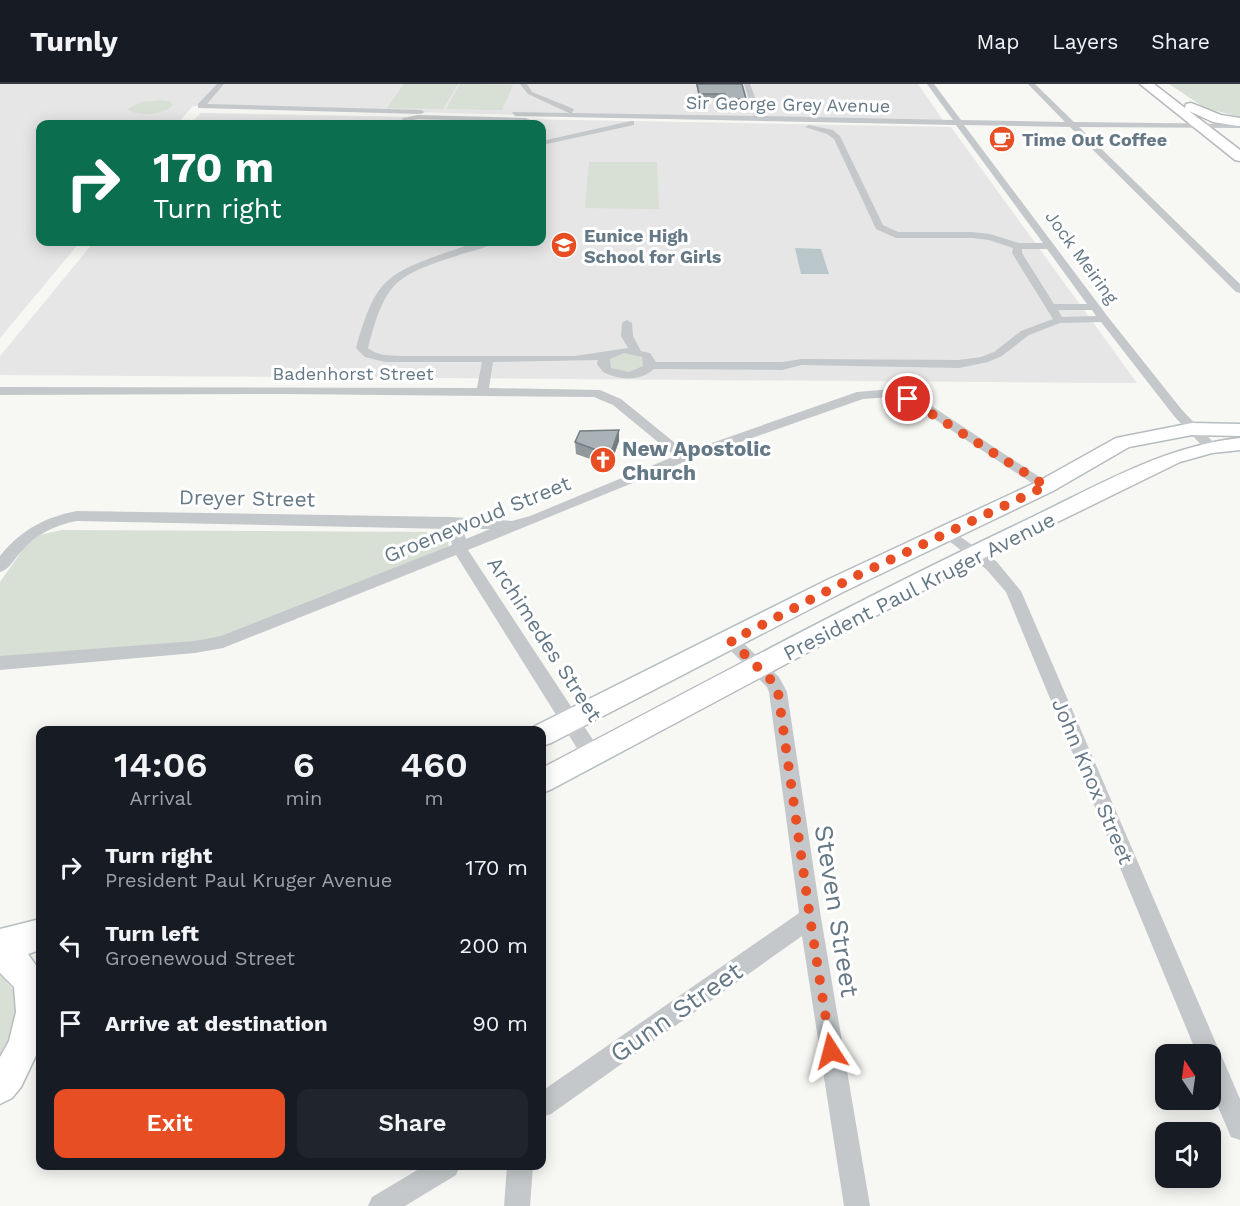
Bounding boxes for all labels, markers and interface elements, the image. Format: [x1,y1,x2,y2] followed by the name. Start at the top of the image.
[30,25,118,58] text: Turnly
[976,29,1019,54] text: Map
[1052,29,1118,54] text: Layers
[1151,29,1210,54] text: Share
[686,92,890,116] street label: Sir George Grey Avenue
[987,124,1017,154] cafe icon: Time Out Coffee
[1022,129,1167,150] place label: Time Out Coffee
[153,143,274,192] text: 170 m
[54,144,132,222] icon: right
[153,193,282,225] text: Turn right
[1041,206,1123,308] street label: Jock Meiring
[584,225,722,267] place label: Eunice High School for Girls
[549,230,579,260] school or university icon: Eunice High School for Girls
[272,363,434,384] street label: Badenhorst Street
[882,373,933,424] pin
[891,382,924,415] icon: arrive
[622,436,771,485] place label: New Apostolic Church
[588,445,618,475] church icon: New Apostolic Church
[380,470,574,568] street label: Groenewoud Street
[179,484,316,512] street label: Dreyer Street
[779,506,1059,666] street label: President Paul Kruger Avenue
[482,552,608,726] street label: Archimedes Street
[1047,694,1139,868] street label: John Knox Street
[114,744,208,786] text: 14:06
[293,744,315,786] text: 6
[400,744,468,786] text: 460
[130,786,192,810] text: Arrival
[286,786,322,810] text: min
[425,786,444,810] text: m
[809,823,865,999] street label: Steven Street
[105,843,212,868] text: Turn right
[54,851,87,884] icon: right
[465,855,528,880] text: 170 m
[105,868,392,892] text: President Paul Kruger Avenue
[105,921,199,946] text: Turn left
[54,929,87,962] icon: left
[459,933,528,958] text: 200 m
[105,946,295,970] text: Groenewoud Street
[604,955,748,1069] street label: Gunn Street
[54,1007,87,1040] icon: arrive
[105,1011,328,1036] text: Arrive at destination
[472,1011,528,1036] text: 90 m
[799,1019,863,1083] position arrow
[1155,1044,1221,1110] north arrow
[1155,1044,1221,1188] map controls
[54,1089,285,1158] button: Exit
[297,1089,528,1158] button: Share
[1155,1122,1221,1188] button: sound

